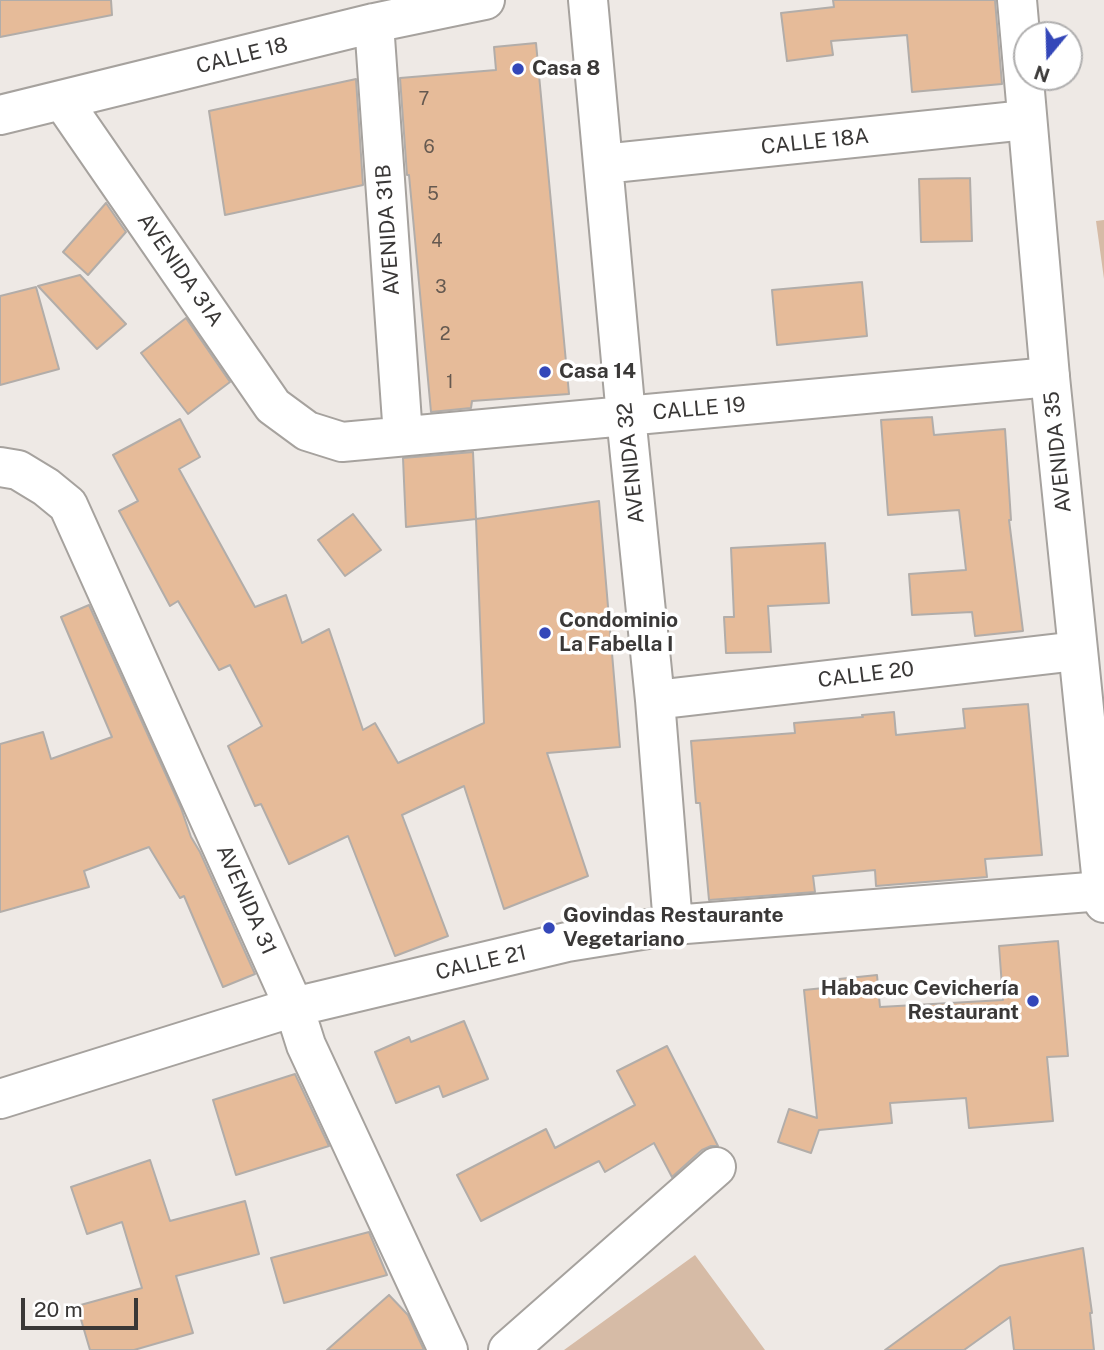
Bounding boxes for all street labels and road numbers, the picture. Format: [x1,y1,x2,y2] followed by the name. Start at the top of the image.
[194,32,290,80] street label: CALLE 18
[760,124,870,160] street label: CALLE 18A
[371,164,405,296] street label: AVENIDA 31B
[132,209,228,331] street label: AVENIDA 31A
[1039,390,1077,514] street label: AVENIDA 35
[652,392,746,426] street label: CALLE 19
[612,401,650,525] street label: AVENIDA 32
[816,657,916,693] street label: CALLE 20
[211,841,281,959] street label: AVENIDA 31
[433,940,529,986] street label: CALLE 21

